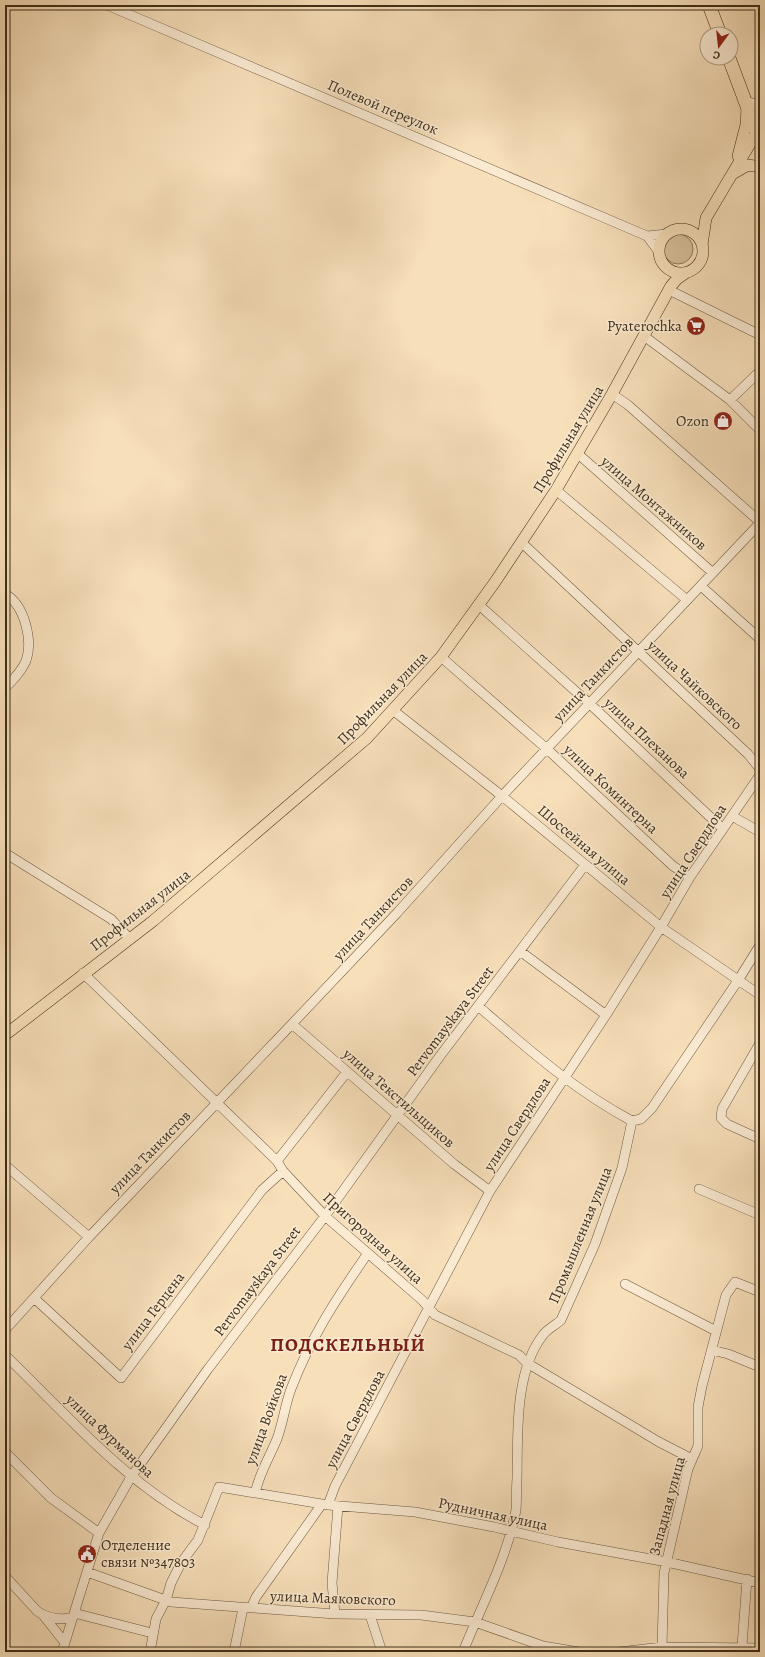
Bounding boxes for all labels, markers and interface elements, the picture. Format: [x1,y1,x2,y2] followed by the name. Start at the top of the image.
[699,26,739,66] north arrow
[711,47,722,63] text: С
[325,75,442,139] street label: Полевой переулок
[685,315,707,337] supermarket icon: Pyaterochka
[607,316,682,336] place label: Pyaterochka
[528,381,608,497] street label: Профильная улица
[712,410,734,432] shop icon: Ozon
[676,411,709,431] place label: Ozon
[596,451,711,555] street label: улица Монтажников
[548,632,637,726] street label: улица Танкистов
[642,635,747,734] street label: улица Чайковского
[332,647,432,749] street label: Профильная улица
[599,692,694,783] street label: улица Плеханова
[559,739,663,838] street label: улица Коминтерна
[533,800,635,890] street label: Шоссейная улица
[654,800,731,903] street label: улица Свердлова
[86,864,194,956] street label: Профильная улица
[328,871,417,965] street label: улица Танкистов
[402,962,498,1080] street label: Pervomayskaya Street
[338,1043,459,1152] street label: улица Текстильщиков
[478,1073,555,1176] street label: улица Свердлова
[104,1106,195,1199] street label: улица Танкистов
[543,1164,617,1306] street label: Промышленная улица
[319,1188,427,1288] street label: Пригородная улица
[209,1222,305,1340] street label: Pervomayskaya Street
[116,1268,189,1355] street label: улица Герцена
[270,1332,426,1358] district label: ПОДСКЕЛЬНЫЙ
[320,1366,389,1473] street label: улица Свердлова
[240,1371,292,1468] street label: улица Войкова
[61,1389,159,1482] street label: улица Фурманова
[644,1454,690,1558] street label: Западная улица
[436,1493,550,1535] street label: Рудничная улица
[101,1535,195,1572] place label: Отделение связи №347803
[76,1543,98,1565] public building icon: Отделение связи №347803
[269,1586,396,1610] street label: улица Маяковского

